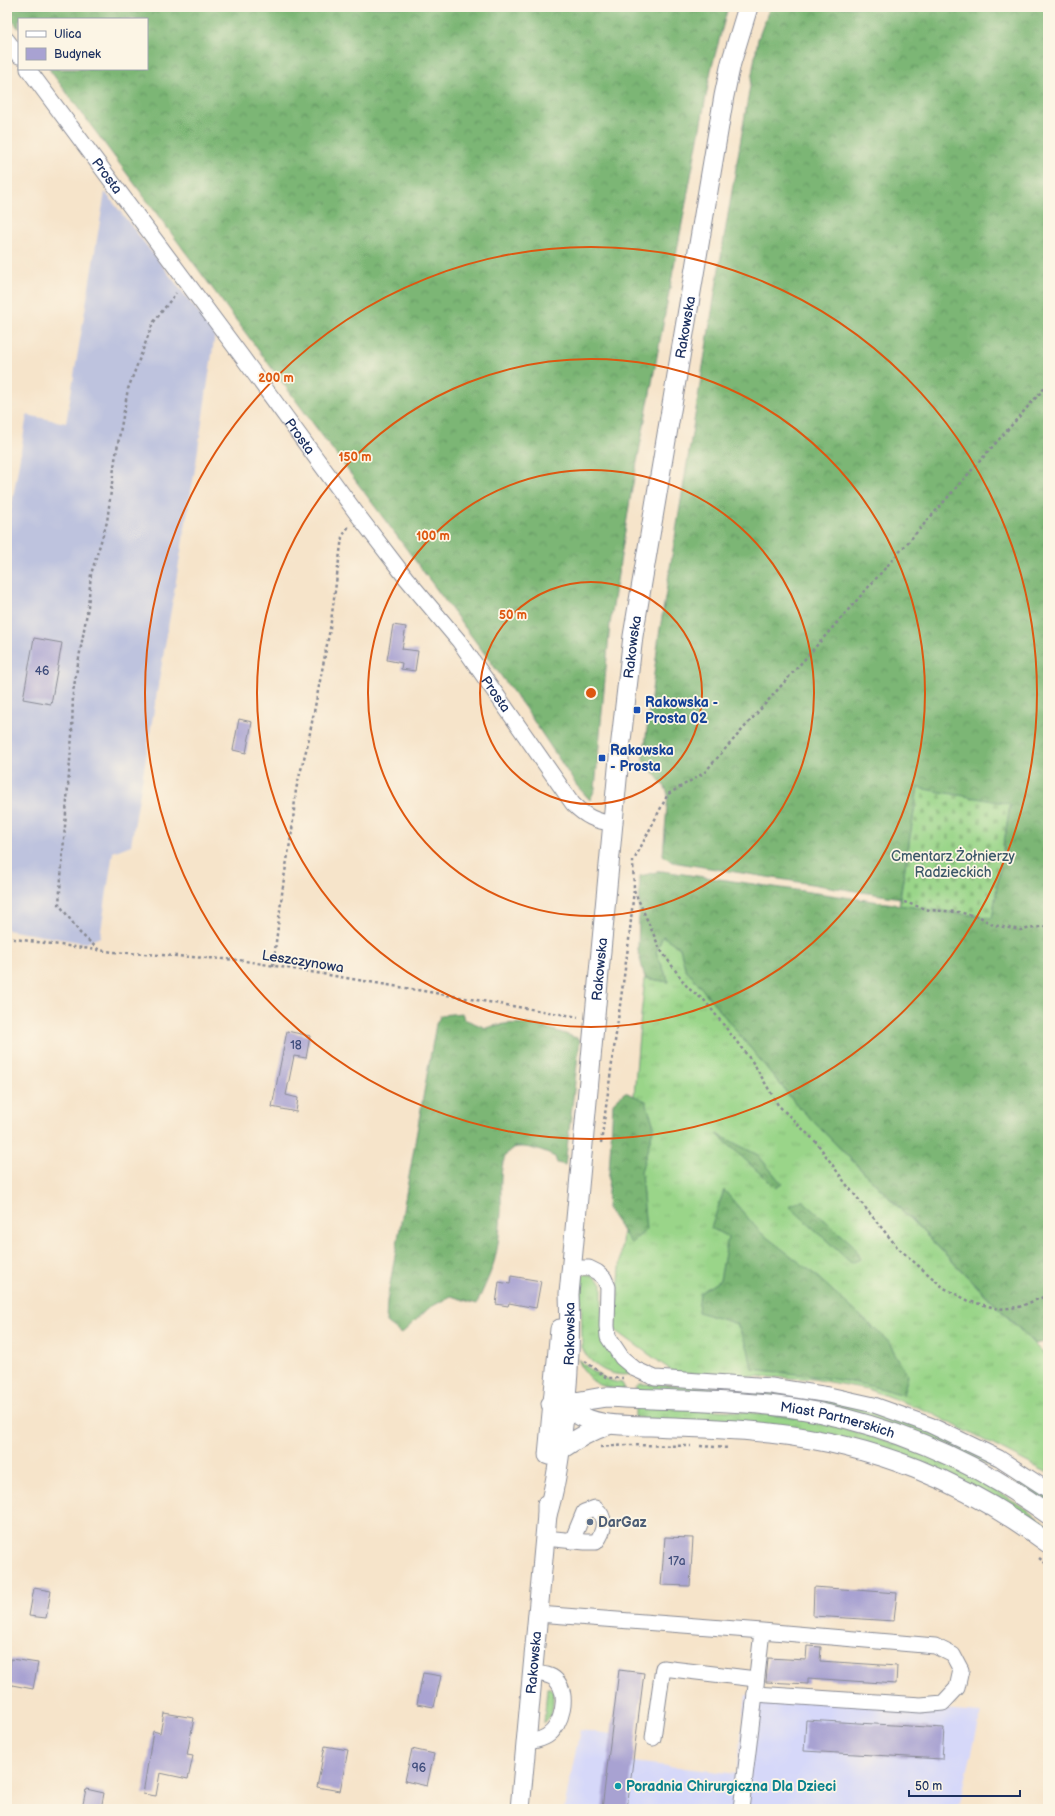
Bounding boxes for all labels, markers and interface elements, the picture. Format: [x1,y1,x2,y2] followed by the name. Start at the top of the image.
[18,18,148,70] legend
[54,27,82,42] text: Ulica
[54,47,101,62] text: Budynek
[88,155,126,197] street label: Prosta
[672,295,699,360] street label: Rakowska
[258,371,294,386] text: 200 m
[281,415,318,458] street label: Prosta
[339,450,371,465] text: 150 m
[416,529,450,544] text: 100 m
[499,608,527,623] text: 50 m
[620,614,645,679] street label: Rakowska
[35,664,49,679] house number: 46
[477,673,514,716] street label: Prosta
[584,686,598,700] centre of rings
[645,694,719,727] place label: Rakowska - Prosta 02
[632,705,642,715] marker: Rakowska - Prosta 02
[610,742,674,775] place label: Rakowska - Prosta
[597,753,607,763] marker: Rakowska - Prosta
[891,847,1016,881] park label: Cmentarz Żołnierzy Radzieckich
[588,937,611,1002] street label: Rakowska
[261,947,345,976] street label: Leszczynowa
[290,1038,302,1053] house number: 18
[560,1302,579,1366] street label: Rakowska
[779,1398,897,1442] street label: Miast Partnerskich
[598,1514,647,1531] place label: DarGaz
[585,1517,595,1527] marker: DarGaz
[668,1554,686,1569] house number: 17a
[523,1630,545,1695] street label: Rakowska
[412,1761,426,1776] house number: 96
[909,1772,1020,1798] scale bar
[626,1778,836,1795] place label: Poradnia Chirurgiczna Dla Dzieci
[915,1779,942,1794] text: 50 m
[613,1781,623,1791] marker: Poradnia Chirurgiczna Dla Dzieci

